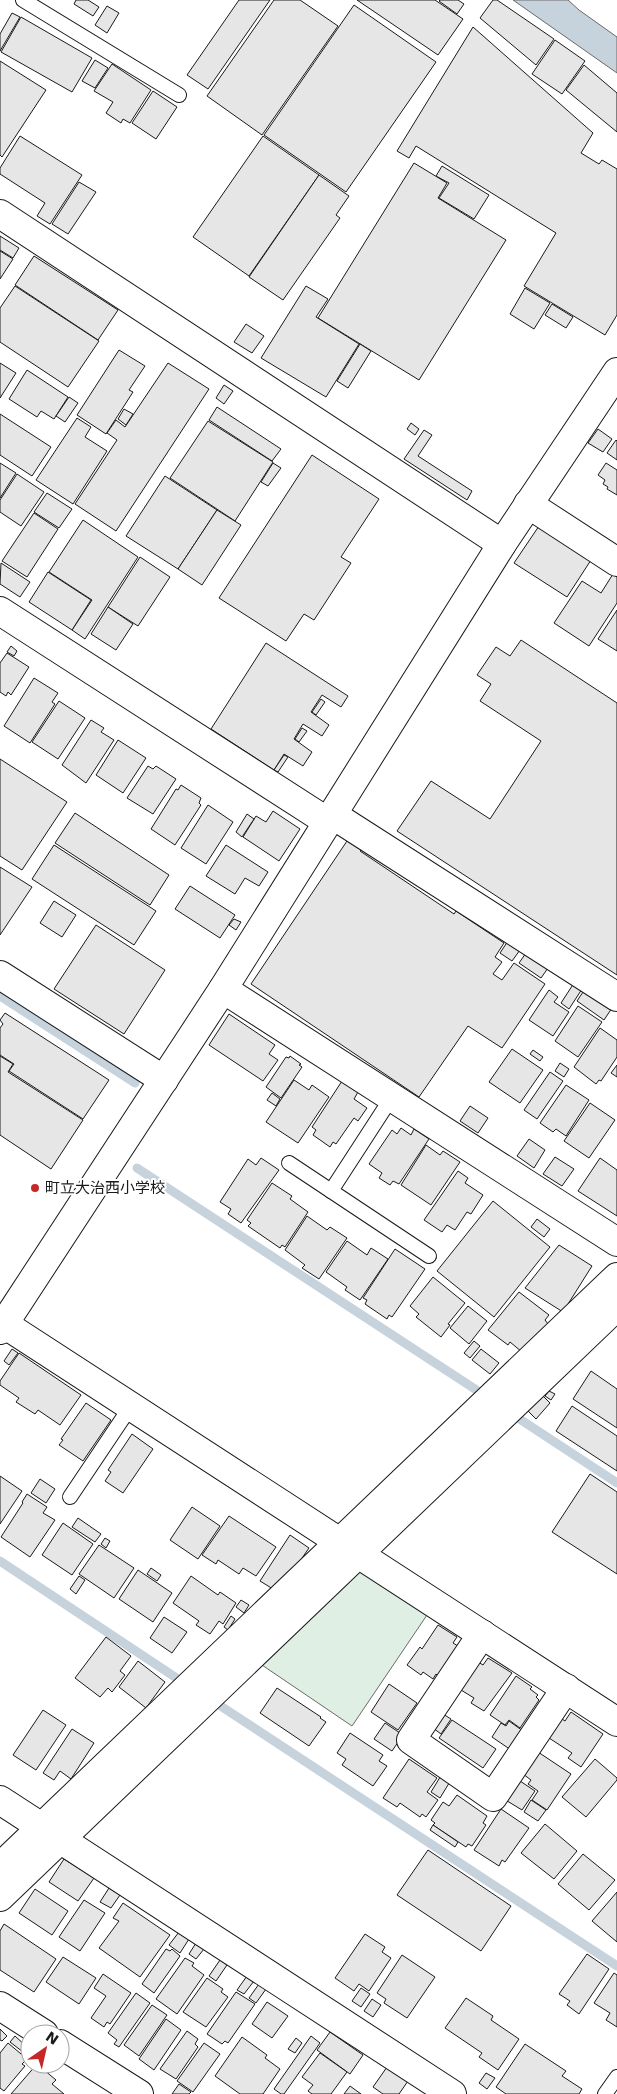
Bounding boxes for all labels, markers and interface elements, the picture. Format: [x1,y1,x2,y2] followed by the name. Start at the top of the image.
[45,1179,165,1197] place label: 町立大治西小学校
[29,1182,41,1194] marker: 町立大治西小学校
[20,2024,70,2074] north arrow
[43,2028,62,2048] text: N

